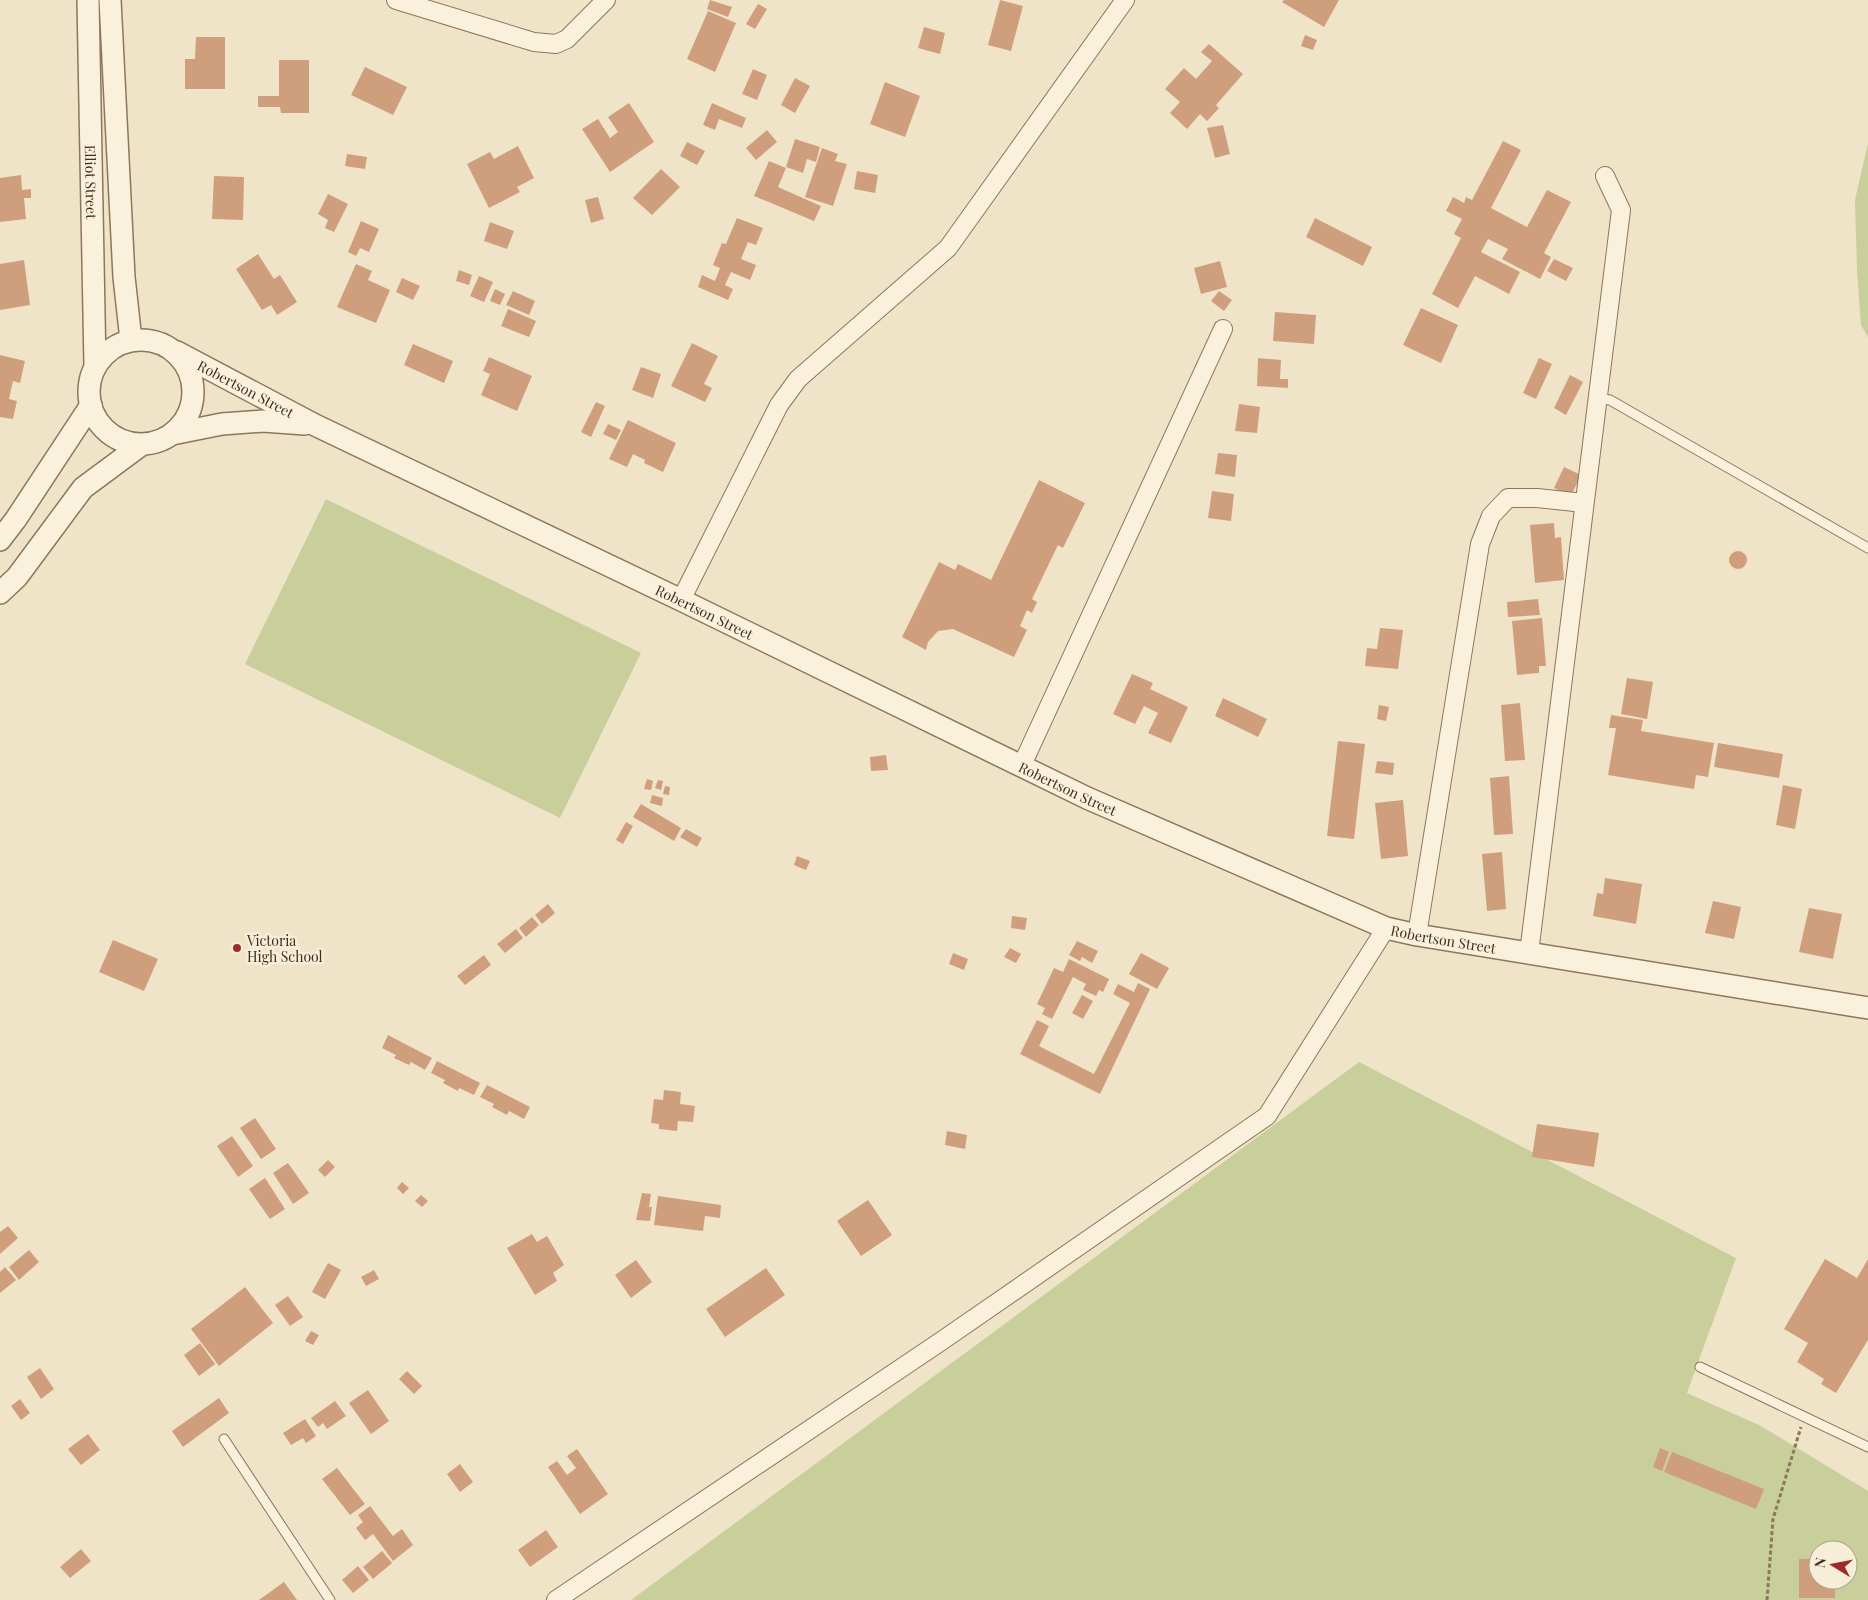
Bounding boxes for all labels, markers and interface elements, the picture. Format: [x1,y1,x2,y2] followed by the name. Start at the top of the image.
[81,145,102,220] street label: Elliot Street
[194,355,298,422] street label: Robertson Street
[653,580,757,644] street label: Robertson Street
[1016,757,1121,820] street label: Robertson Street
[1389,920,1498,957] street label: Robertson Street
[246,931,323,966] place label: Victoria High School
[231,942,243,954] marker: Victoria High School
[1808,1540,1858,1590] north arrow
[1809,1556,1830,1569] text: N

